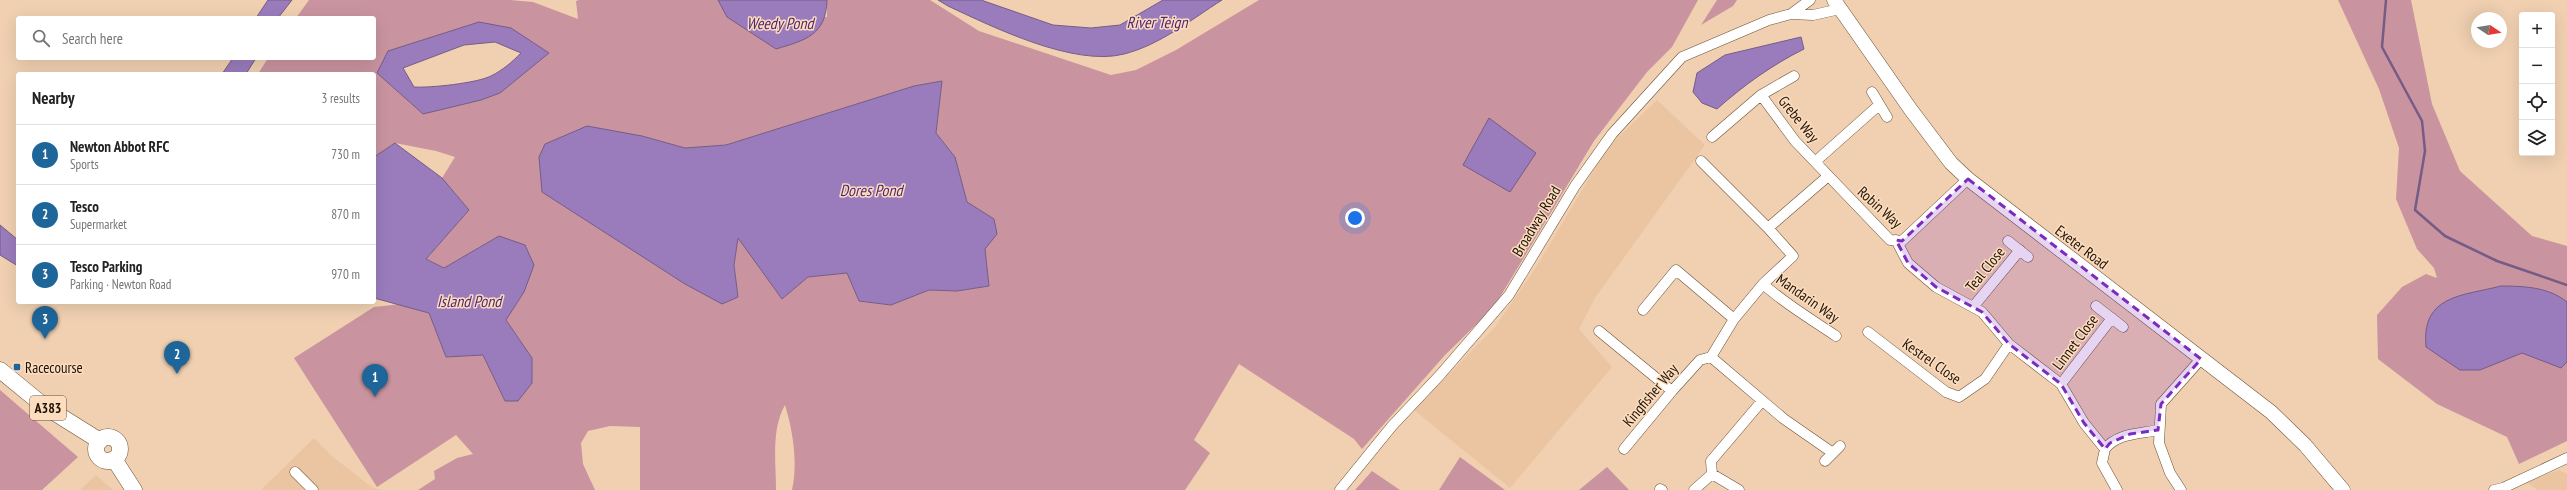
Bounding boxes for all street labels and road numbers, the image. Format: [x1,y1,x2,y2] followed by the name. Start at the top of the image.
[1774,92,1824,146] street label: Grebe Way
[1508,182,1564,260] street label: Broadway Road
[1854,182,1907,232] street label: Robin Way
[2052,221,2112,273] street label: Exeter Road
[1961,243,2009,295] street label: Teal Close
[1773,269,1844,327] street label: Mandarin Way
[2048,311,2102,373] street label: Linnet Close
[1899,334,1965,388] street label: Kestrel Close
[1618,359,1682,430] street label: Kingfisher Way
[30,396,66,420] road number: A383

